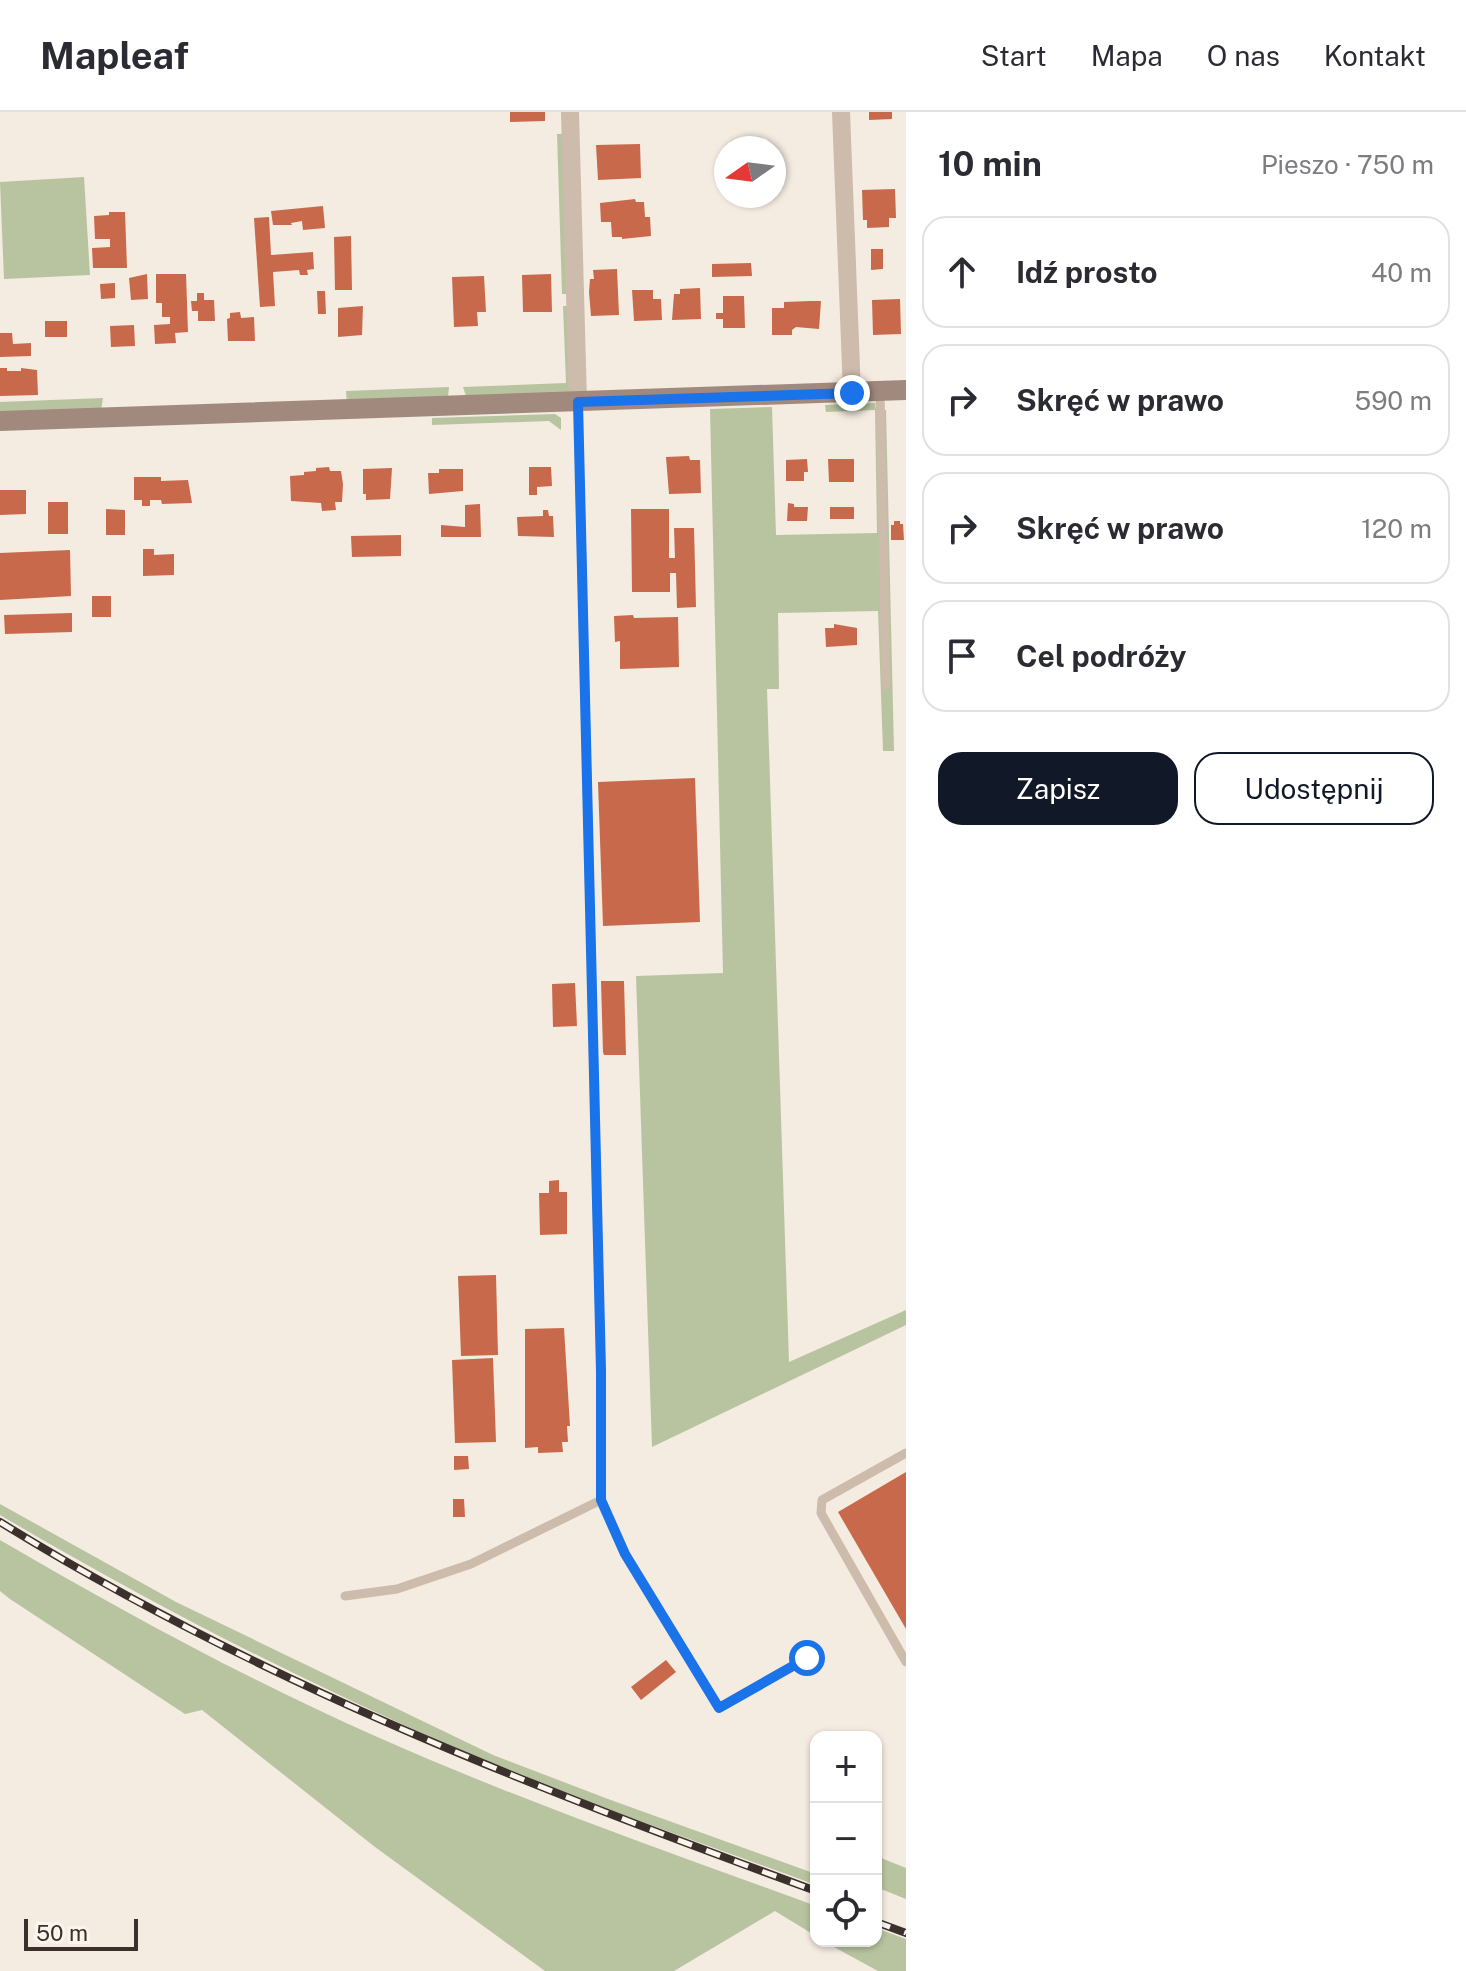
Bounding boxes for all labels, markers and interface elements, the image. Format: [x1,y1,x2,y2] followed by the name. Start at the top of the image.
[40,33,189,78] text: Mapleaf
[981,39,1047,72] text: Start
[1091,39,1163,72] text: Mapa
[1207,39,1280,72] text: O nas
[1324,39,1426,72] text: Kontakt
[714,136,786,208] north arrow
[938,144,1042,184] text: 10 min
[1261,149,1434,180] text: Pieszo · 750 m
[940,250,984,294] icon: ahead
[1016,254,1157,290] text: Idź prosto
[1371,257,1432,288] text: 40 m
[834,375,870,411] route end
[940,378,984,422] icon: right
[1016,382,1224,418] text: Skręć w prawo
[1355,385,1432,416] text: 590 m
[940,506,984,550] icon: right
[1016,510,1224,546] text: Skręć w prawo
[1361,513,1432,544] text: 120 m
[940,634,984,678] icon: arrive
[1016,638,1186,674] text: Cel podróży
[938,752,1178,825] button: Zapisz
[1194,752,1434,825] button: Udostępnij
[789,1640,825,1676] route start
[810,1731,882,1947] map controls
[810,1731,882,1803] button: +
[810,1803,882,1875] button: −
[810,1875,882,1947] button: locate
[24,1915,138,1951] scale bar
[36,1920,88,1946] text: 50 m

